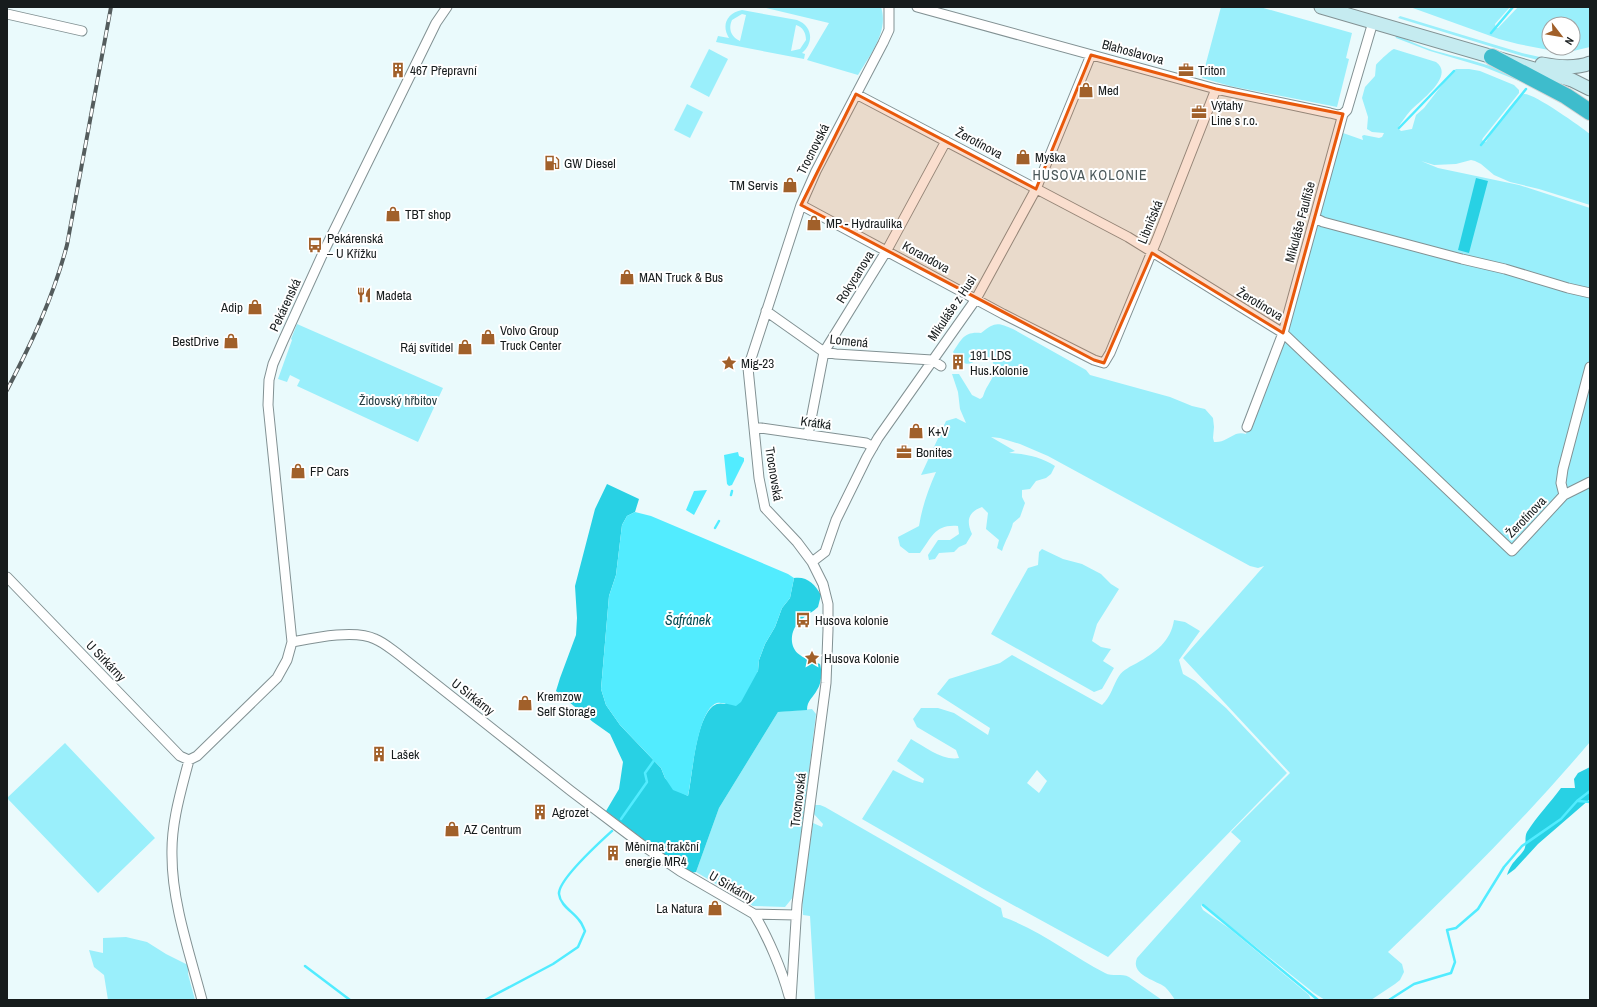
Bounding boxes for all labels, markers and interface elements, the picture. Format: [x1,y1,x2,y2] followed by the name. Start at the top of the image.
[1541,16,1581,56] north arrow
[1562,35,1577,48] text: N
[1100,36,1166,68] street label: Blahoslavova
[389,61,407,79] building icon: 467 Přepravní
[1177,61,1195,79] office icon: Triton
[410,62,478,79] place label: 467 Přepravní
[1198,62,1226,79] place label: Triton
[1077,81,1095,99] shop icon: Med
[1098,82,1119,99] place label: Med
[1211,97,1258,129] place label: Výtahy Line s r.o.
[1190,103,1208,121] office icon: Výtahy Line s r.o.
[793,121,833,177] street label: Trocnovská
[953,124,1006,162] street label: Žerotínova
[1014,148,1032,166] shop icon: Myška
[1035,149,1066,166] place label: Myška
[543,154,561,172] fuel station icon: GW Diesel
[564,155,616,172] place label: GW Diesel
[1032,166,1148,184] district label: HUSOVA KOLONIE
[781,176,799,194] shop icon: TM Servis
[729,177,778,194] place label: TM Servis
[1281,180,1319,264] street label: Mikuláše Faulfiše
[1134,198,1166,246] street label: Libničská
[384,205,402,223] shop icon: TBT shop
[405,206,451,223] place label: TBT shop
[805,214,823,232] shop icon: MP - Hydraulika
[826,215,902,232] place label: MP - Hydraulika
[327,230,383,262] place label: Pekárenská – U Křížku
[306,236,324,254] bus stop icon: Pekárenská – U Křížku
[899,237,953,277] street label: Korandova
[832,248,878,306] street label: Rokycanova
[618,268,636,286] shop icon: MAN Truck & Bus
[639,269,723,286] place label: MAN Truck & Bus
[924,272,980,344] street label: Mikuláše z Husi
[265,276,305,334] street label: Pekárenská
[1234,284,1286,324] street label: Žerotínova
[355,286,373,304] restaurant icon: Madeta
[376,287,412,304] place label: Madeta
[246,298,264,316] shop icon: Adip
[220,299,243,316] place label: Adip
[500,322,562,354] place label: Volvo Group Truck Center
[479,328,497,346] shop icon: Volvo Group Truck Center
[829,331,869,351] street label: Lomená
[222,332,240,350] shop icon: BestDrive
[172,333,219,350] place label: BestDrive
[456,338,474,356] shop icon: Ráj svítidel
[400,339,453,356] place label: Ráj svítidel
[970,347,1028,379] place label: 191 LDS Hus.Kolonie
[949,353,967,371] building icon: 191 LDS Hus.Kolonie
[720,354,738,372] place icon: Mig-23
[741,355,774,372] place label: Mig-23
[359,392,438,409] park label: Židovský hřbitov
[800,412,833,434] street label: Krátká
[907,422,925,440] shop icon: K+V
[928,423,948,440] place label: K+V
[895,443,913,461] office icon: Bonites
[916,444,952,461] place label: Bonites
[761,446,787,502] street label: Trocnovská
[289,462,307,480] shop icon: FP Cars
[310,463,349,480] place label: FP Cars
[1502,493,1550,541] street label: Žerotínova
[665,611,712,629] water label: Šafránek
[794,611,812,629] bus stop icon: Husova kolonie
[815,612,889,629] place label: Husova kolonie
[82,637,130,685] street label: U Sirkárny
[803,649,821,667] place icon: Husova Kolonie
[824,650,899,667] place label: Husova Kolonie
[448,675,499,720] street label: U Sirkárny
[537,688,596,720] place label: Kremzow Self Storage
[516,694,534,712] shop icon: Kremzow Self Storage
[370,745,388,763] building icon: Lašek
[391,746,420,763] place label: Lašek
[786,772,810,828] street label: Trocnovská
[531,803,549,821] building icon: Agrozet
[551,804,589,821] place label: Agrozet
[443,820,461,838] shop icon: AZ Centrum
[463,821,522,838] place label: AZ Centrum
[625,838,700,870] place label: Měnírna trakční energie MR4
[604,844,622,862] building icon: Měnírna trakční energie MR4
[706,867,759,907] street label: U Sirkárny
[706,899,724,917] shop icon: La Natura
[656,900,703,917] place label: La Natura

